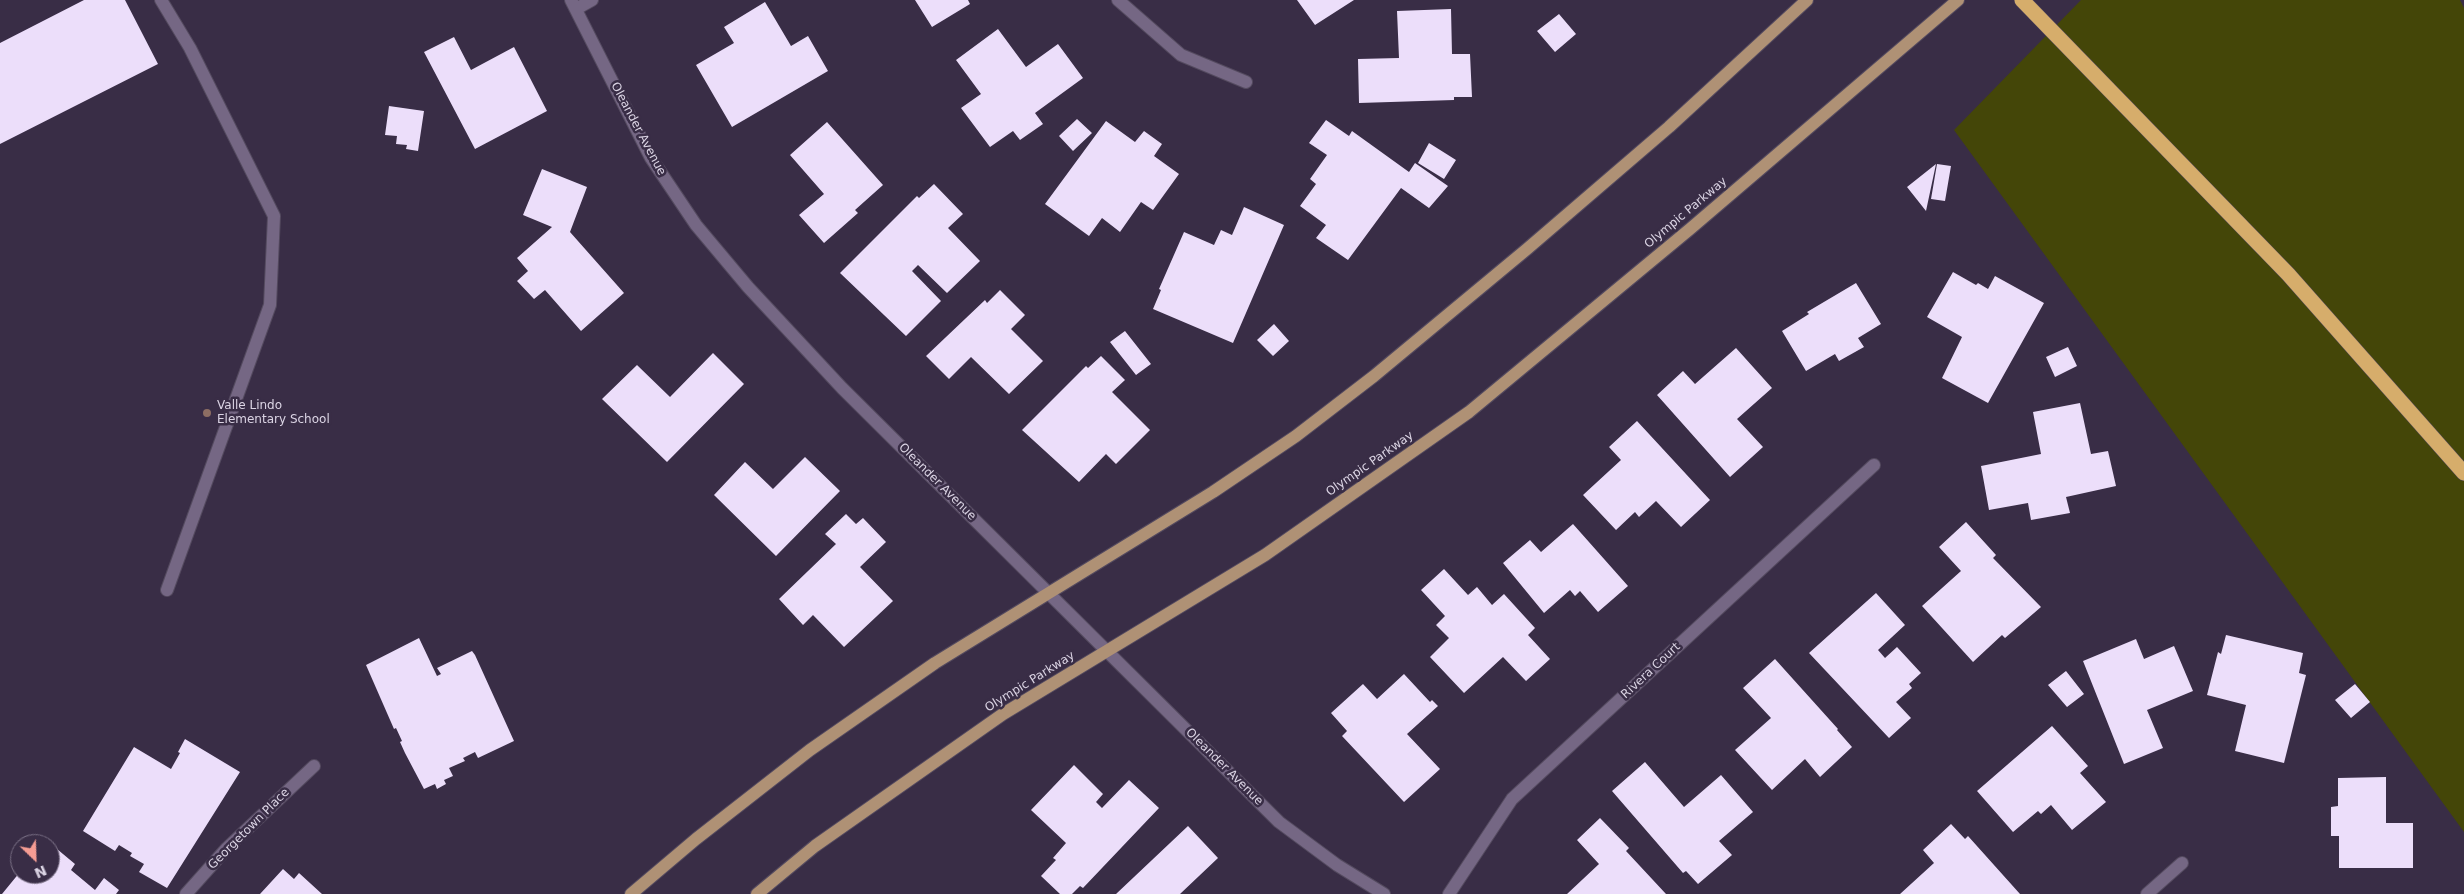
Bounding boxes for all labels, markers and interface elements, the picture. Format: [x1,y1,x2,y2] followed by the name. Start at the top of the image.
[607,80,669,178] street label: Oleander Avenue
[1642,174,1730,252] street label: Olympic Parkway
[217,399,330,427] place label: Valle Lindo Elementary School
[201,407,213,419] marker: Valle Lindo Elementary School
[1324,429,1416,499] street label: Olympic Parkway
[895,440,979,524] street label: Oleander Avenue
[1619,640,1683,702] street label: Rivera Court
[982,649,1078,715] street label: Olympic Parkway
[1182,725,1266,809] street label: Oleander Avenue
[205,785,293,873] street label: Georgetown Place
[10,834,60,884] north arrow
[32,862,49,881] text: N

